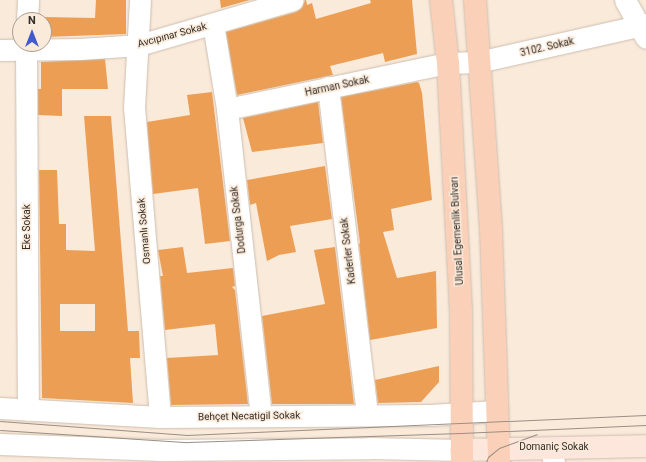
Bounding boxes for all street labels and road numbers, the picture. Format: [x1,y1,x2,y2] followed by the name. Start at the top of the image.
[136,20,208,50] street label: Avcıpınar Sokak
[519,35,575,59] street label: 3102. Sokak
[304,73,370,99] street label: Harman Sokak
[448,176,466,286] street label: Ulusal Egemenlik Bulvarı
[228,186,248,254] street label: Dodurga Sokak
[135,197,153,265] street label: Osmanlı Sokak
[21,204,33,250] street label: Eke Sokak
[338,217,358,285] street label: Kaderler Sokak
[198,409,300,423] street label: Behçet Necatigil Sokak
[519,441,589,453] street label: Domaniç Sokak

